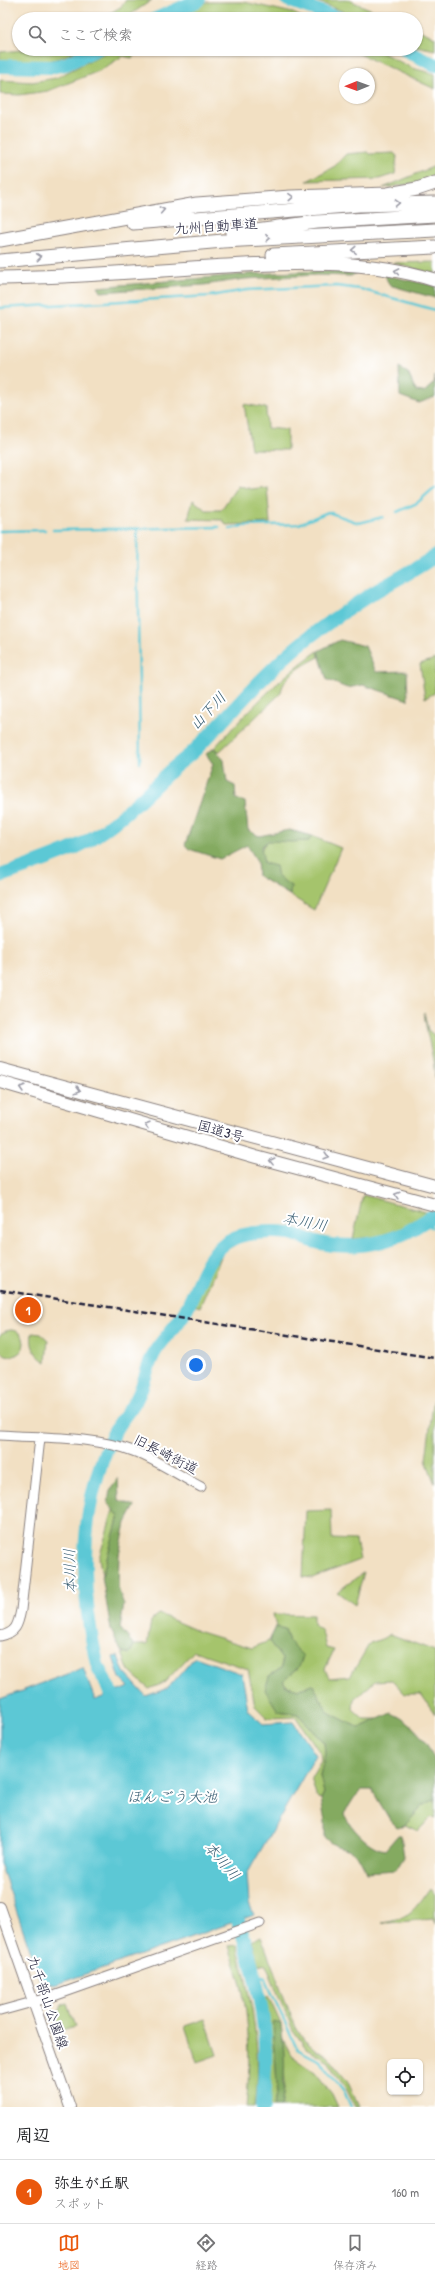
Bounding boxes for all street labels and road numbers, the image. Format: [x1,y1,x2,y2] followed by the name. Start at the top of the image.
[173,213,259,238] street label: 九州自動車道
[195,1115,247,1146] street label: 国道3号
[131,1429,202,1478] street label: 旧長崎街道
[24,1952,73,2051] street label: 九千部山公園線

